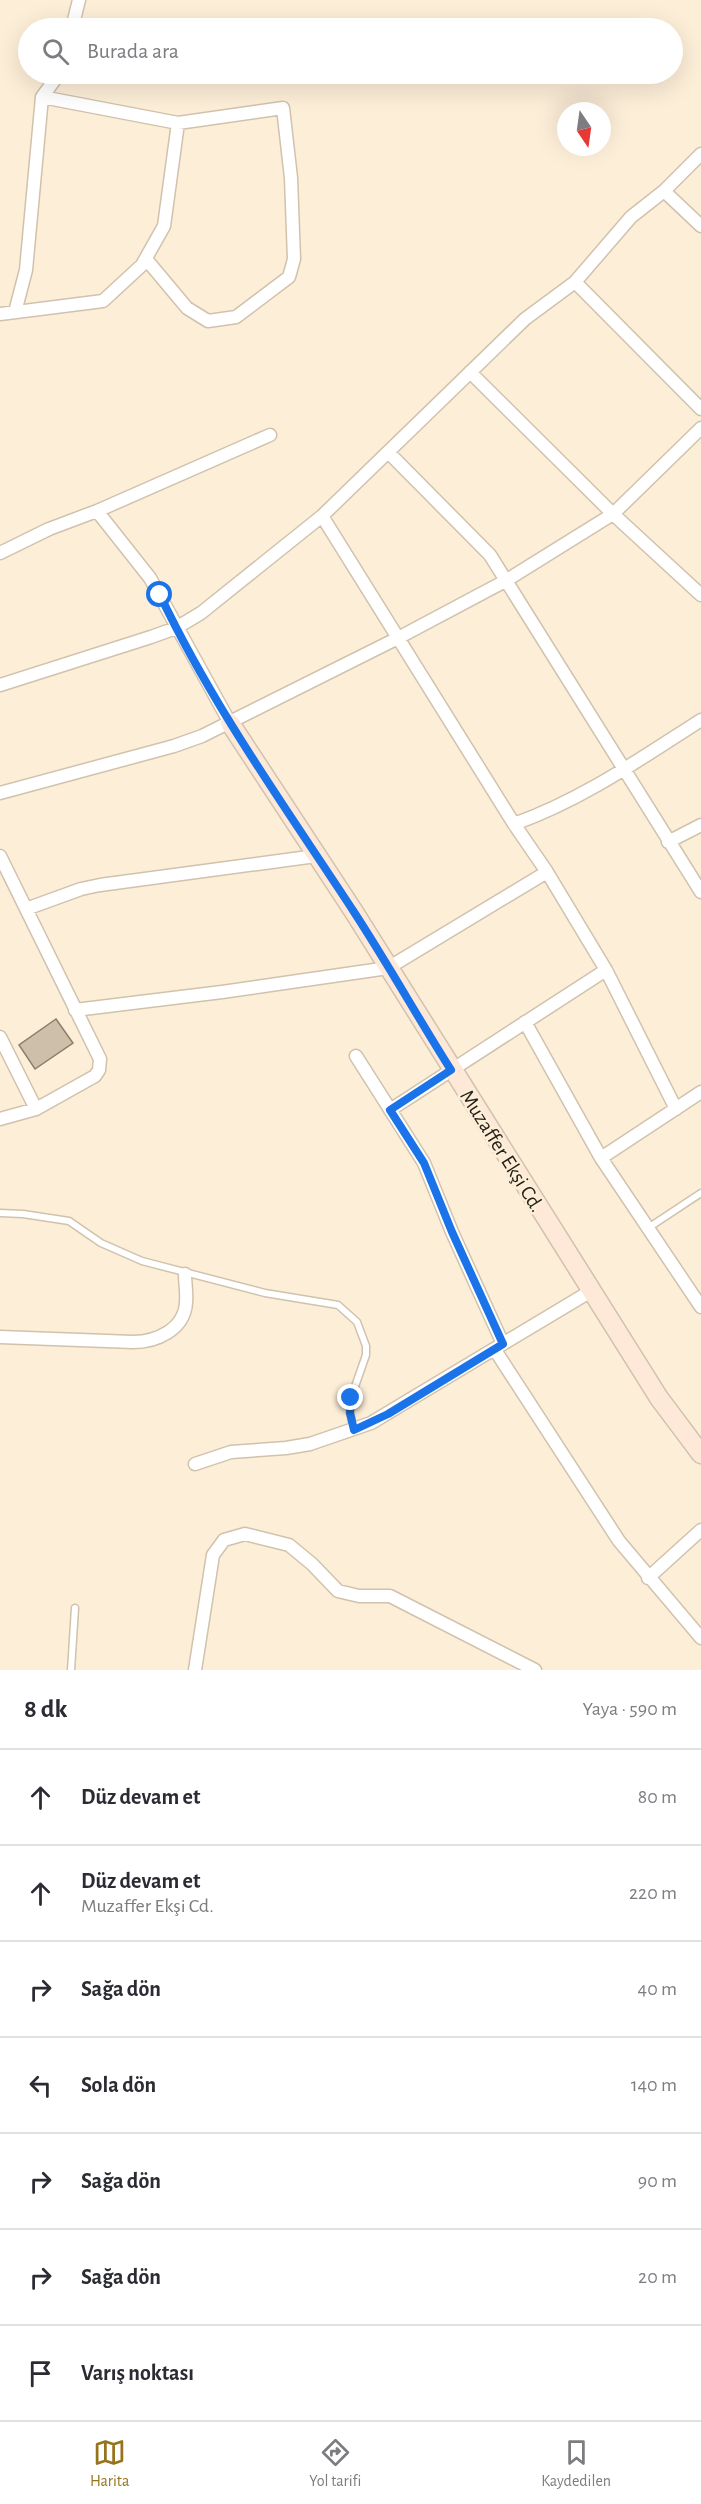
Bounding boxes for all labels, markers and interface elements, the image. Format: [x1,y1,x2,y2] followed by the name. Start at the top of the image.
[18,18,683,84] search box
[39,35,72,68] icon: search
[87,40,179,62] text: Burada ara
[557,102,611,156] north arrow
[146,581,172,607] route start
[456,1086,548,1216] street label: Muzaffer Ekşi Cd.
[337,1384,363,1410] route end
[24,1696,67,1722] text: 8 dk
[582,1699,677,1719] text: Yaya · 590 m
[24,1781,57,1814] icon: ahead
[81,1786,200,1808] text: Düz devam et
[638,1787,677,1807] text: 80 m
[81,1870,200,1892] text: Düz devam et
[24,1877,57,1910] icon: ahead
[629,1883,677,1903] text: 220 m
[81,1896,214,1916] text: Muzaffer Ekşi Cd.
[24,1973,57,2006] icon: right
[81,1978,161,2000] text: Sağa dön
[638,1979,677,1999] text: 40 m
[24,2069,57,2102] icon: left
[81,2074,156,2096] text: Sola dön
[631,2075,677,2095] text: 140 m
[24,2165,57,2198] icon: right
[81,2170,161,2192] text: Sağa dön
[638,2171,677,2191] text: 90 m
[24,2261,57,2294] icon: right
[81,2266,161,2288] text: Sağa dön
[638,2267,677,2287] text: 20 m
[24,2357,57,2390] icon: arrive
[81,2362,194,2384] text: Varış noktası
[90,2436,129,2491] tab: Harita
[309,2436,361,2491] tab: Yol tarifi
[541,2436,611,2491] tab: Kaydedilen

